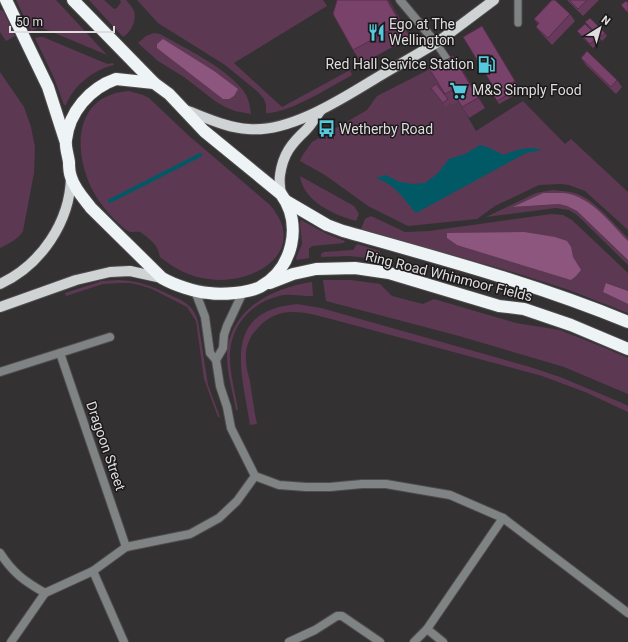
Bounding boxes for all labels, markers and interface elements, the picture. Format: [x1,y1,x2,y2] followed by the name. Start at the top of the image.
[10,8,114,34] scale bar
[580,8,620,48] north arrow
[599,13,613,28] text: N
[16,15,43,29] text: 50 m
[389,16,455,48] place label: Ego at The Wellington
[366,22,386,42] restaurant icon: Ego at The Wellington
[477,54,497,74] fuel station icon: Red Hall Service Station
[325,56,474,72] place label: Red Hall Service Station
[449,80,469,100] supermarket icon: M&S Simply Food
[472,82,582,98] place label: M&S Simply Food
[316,119,336,139] bus stop icon: Wetherby Road
[339,121,433,137] place label: Wetherby Road
[364,247,534,305] street label: Ring Road Whinmoor Fields
[83,399,129,493] street label: Dragoon Street

